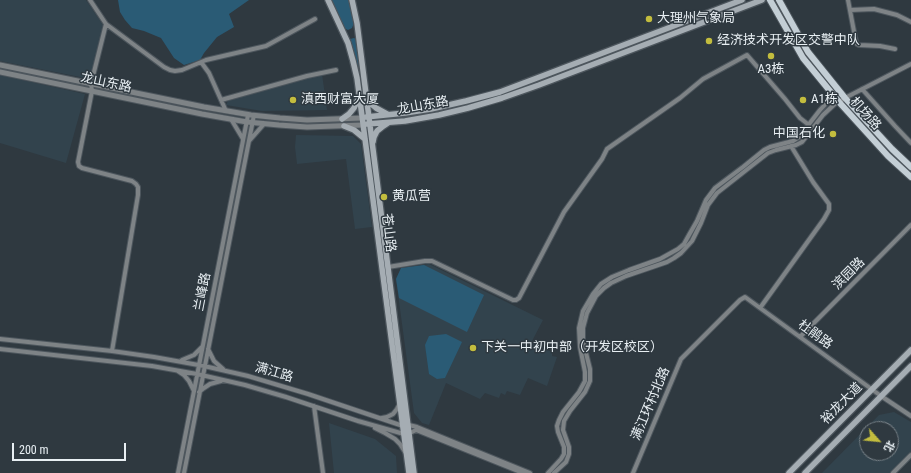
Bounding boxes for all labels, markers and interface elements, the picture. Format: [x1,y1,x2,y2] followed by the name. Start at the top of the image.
[657,11,735,27] place label: 大理州气象局
[644,14,654,24] marker: 大理州气象局
[717,33,860,49] place label: 经济技术开发区交警中队
[704,36,714,46] marker: 经济技术开发区交警中队
[766,51,776,61] marker: A3栋
[758,62,784,78] place label: A3栋
[79,70,133,96] street label: 龙山东路
[301,92,379,108] place label: 滇西财富大厦
[811,92,838,108] place label: A1栋
[396,94,450,118] street label: 龙山东路
[846,94,884,134] street label: 机场路
[288,95,298,105] marker: 滇西财富大厦
[798,95,808,105] marker: A1栋
[773,126,825,142] place label: 中国石化
[828,129,838,139] marker: 中国石化
[392,189,431,205] place label: 黄瓜营
[379,192,389,202] marker: 黄瓜营
[378,213,398,253] street label: 苍山路
[830,255,868,293] street label: 滨园路
[192,271,214,313] street label: 兰峰路
[795,317,835,353] street label: 杜鹃路
[481,340,663,356] place label: 下关一中初中部（开发区校区）
[468,343,478,353] marker: 下关一中初中部（开发区校区）
[253,360,295,386] street label: 满江路
[629,365,673,443] street label: 满江环村北路
[818,380,866,428] street label: 裕龙大道
[859,421,899,461] north arrow
[14,435,128,461] scale bar
[881,438,898,454] text: 北
[19,443,49,457] text: 200 m

